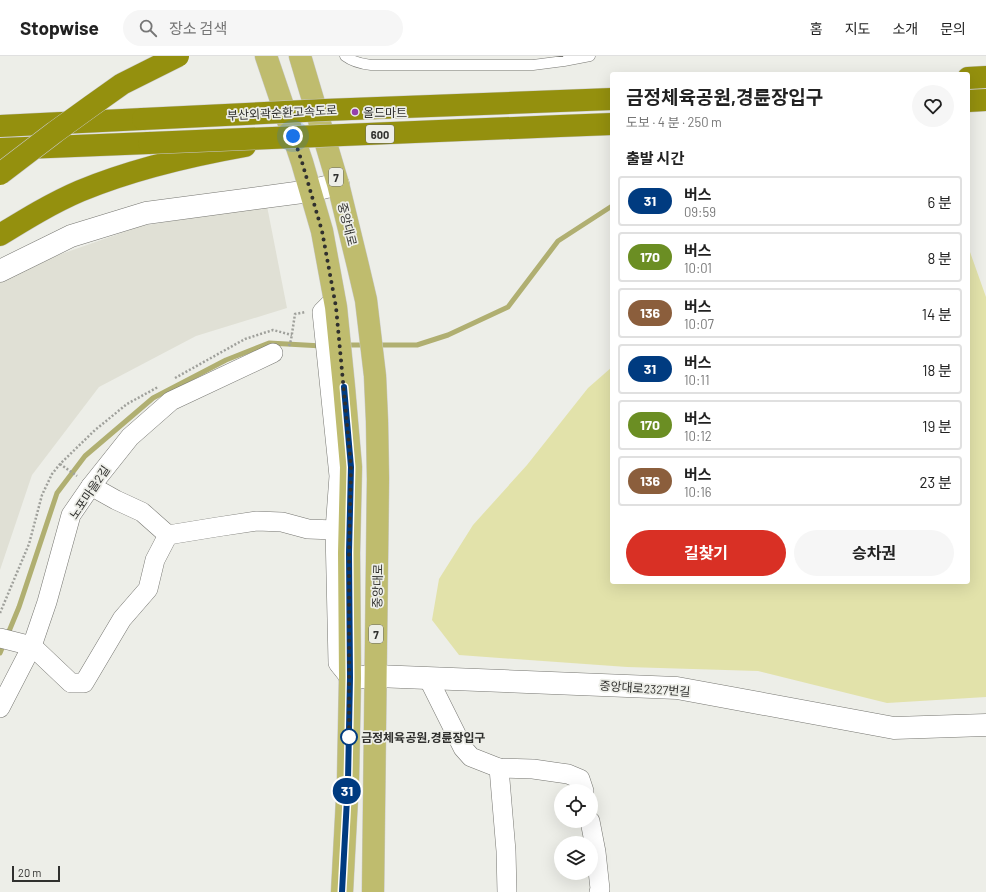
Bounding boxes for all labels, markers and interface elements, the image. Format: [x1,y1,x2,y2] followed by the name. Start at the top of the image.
[123,10,403,46] search box
[20,16,99,39] text: Stopwise
[137,17,159,39] icon: search
[169,19,227,37] text: 장소 검색
[810,20,823,37] text: 홈
[845,20,870,37] text: 지도
[892,20,918,37] text: 소개
[940,20,966,37] text: 문의
[626,85,823,108] text: 금정체육공원,경륜장입구
[912,85,954,127] button: heart
[227,102,337,122] street label: 부산외곽순환고속도로
[363,105,407,119] place label: 올드마트
[350,107,360,117] marker: 올드마트
[626,114,722,130] text: 도보 · 4 분 · 250 m
[366,125,394,143] road number: 600
[283,126,303,146] your location
[626,149,684,167] text: 출발 시간
[329,168,343,186] road number: 7
[684,185,712,203] text: 버스
[644,192,656,209] text: 31
[927,193,952,211] text: 6 분
[336,201,360,247] street label: 중앙대로
[684,204,716,220] text: 09:59
[684,241,712,259] text: 버스
[640,248,660,265] text: 170
[927,249,952,267] text: 8 분
[684,260,712,276] text: 10:01
[684,297,712,315] text: 버스
[640,304,660,321] text: 136
[922,305,952,323] text: 14 분
[684,316,714,332] text: 10:07
[684,353,712,371] text: 버스
[644,360,656,377] text: 31
[922,361,952,379] text: 18 분
[684,372,709,388] text: 10:11
[684,409,712,427] text: 버스
[640,416,660,433] text: 170
[922,417,952,435] text: 19 분
[684,428,712,444] text: 10:12
[66,463,112,521] street label: 노포마을2길
[684,465,712,483] text: 버스
[640,472,660,489] text: 136
[920,473,952,491] text: 23 분
[684,484,712,500] text: 10:16
[626,530,786,576] button: 길찾기
[794,530,954,576] button: 승차권
[370,564,384,608] street label: 중앙대로
[369,625,383,643] road number: 7
[599,678,691,698] street label: 중앙대로2327번길
[340,728,358,746] marker: 금정체육공원,경륜장입구
[361,730,486,744] place label: 금정체육공원,경륜장입구
[329,778,365,804] line badge: 31
[341,782,353,799] text: 31
[554,784,598,880] map controls
[554,784,598,828] button: locate
[554,836,598,880] button: layers
[12,864,60,883] scale bar
[18,866,41,879] text: 20 m

